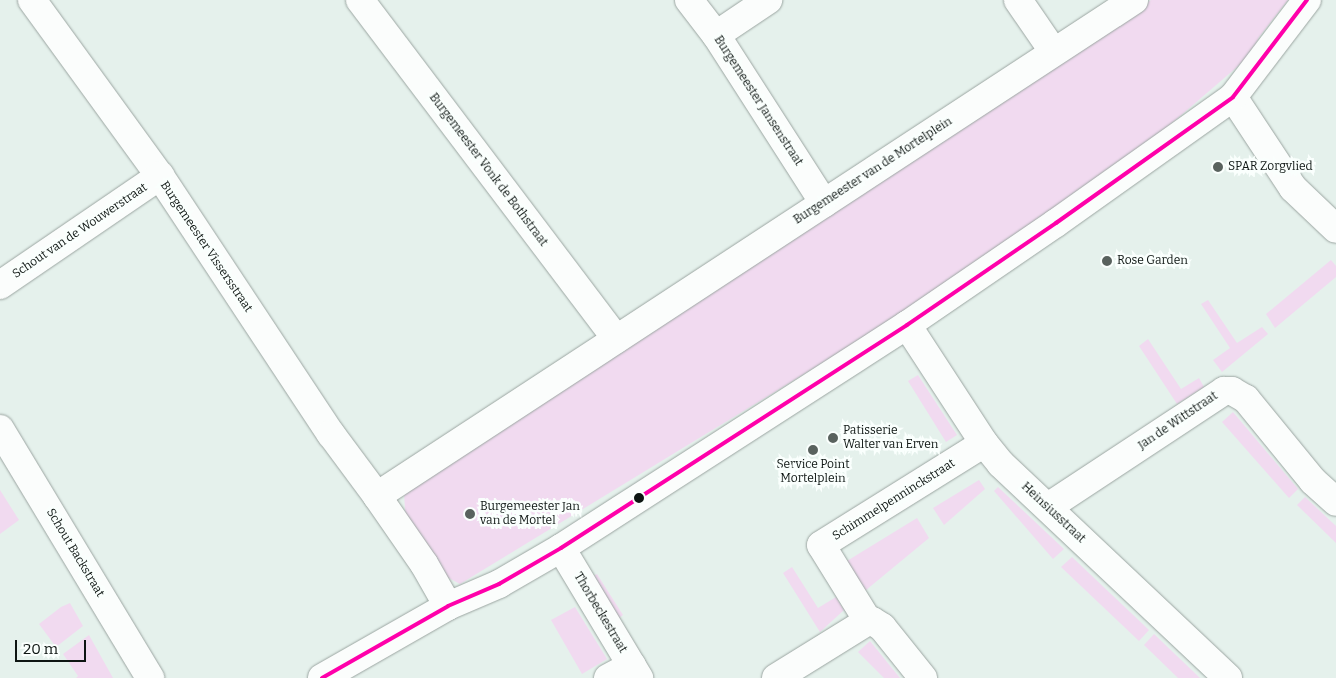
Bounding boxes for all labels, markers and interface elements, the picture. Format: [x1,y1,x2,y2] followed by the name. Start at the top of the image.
[711,33,805,169] street label: Burgemeester Jansenstraat
[426,91,550,249] street label: Burgemeester Vonk de Bothstraat
[791,114,955,228] street label: Burgemeester van de Mortelplein
[1228,160,1313,174] place label: SPAR Zorgvlied
[1212,161,1224,173] marker: SPAR Zorgvlied
[157,179,255,315] street label: Burgemeester Vissersstraat
[10,180,150,282] street label: Schout van de Wouwerstraat
[1117,254,1188,268] place label: Rose Garden
[1101,255,1113,267] marker: Rose Garden
[1136,389,1220,453] street label: Jan de Wittstraat
[843,424,938,452] place label: Patisserie Walter van Erven
[827,432,839,444] marker: Patisserie Walter van Erven
[807,444,819,456] marker: Service Point Mortelplein
[830,456,958,544] street label: Schimmelpenninckstraat
[776,458,850,486] place label: Service Point Mortelplein
[1018,480,1088,546] street label: Heinsiusstraat
[634,493,644,503] unlabelled marker
[480,500,580,528] place label: Burgemeester Jan van de Mortel
[43,506,107,600] street label: Schout Backstraat
[464,508,476,520] marker: Burgemeester Jan van de Mortel
[570,570,630,656] street label: Thorbeckestraat
[18,630,89,662] scale bar
[23,640,58,658] text: 20 m

